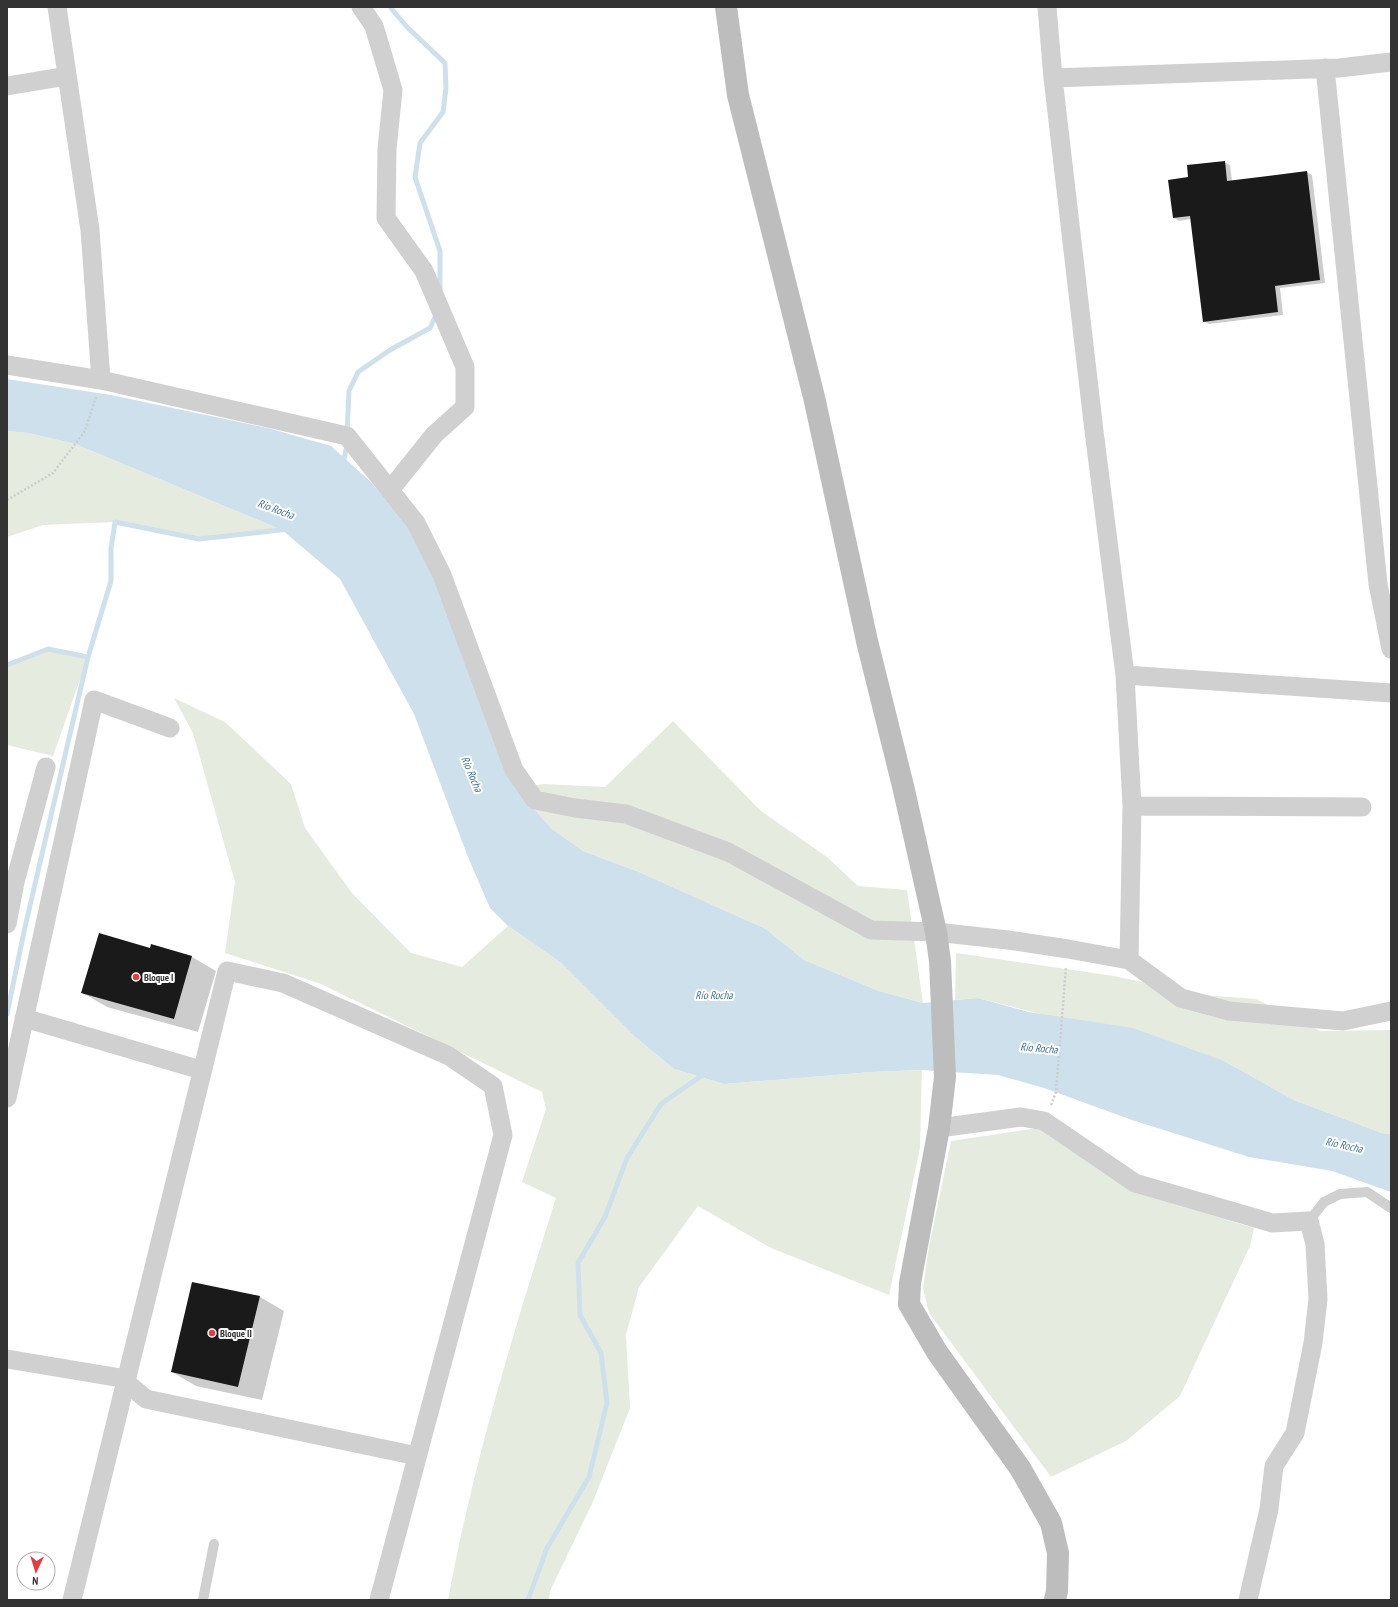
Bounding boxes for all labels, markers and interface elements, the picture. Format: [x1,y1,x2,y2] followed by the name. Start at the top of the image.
[256,496,297,522] water label: Río Rocha
[458,754,486,795] water label: Río Rocha
[144,971,173,984] place label: Bloque I
[131,972,141,982] marker: Bloque I
[695,988,733,1002] water label: Río Rocha
[1020,1039,1059,1057] water label: Río Rocha
[1324,1134,1364,1156] water label: Río Rocha
[220,1327,252,1340] place label: Bloque II
[207,1328,217,1338] marker: Bloque II
[16,1551,56,1591] north arrow
[32,1574,39,1588] text: N

